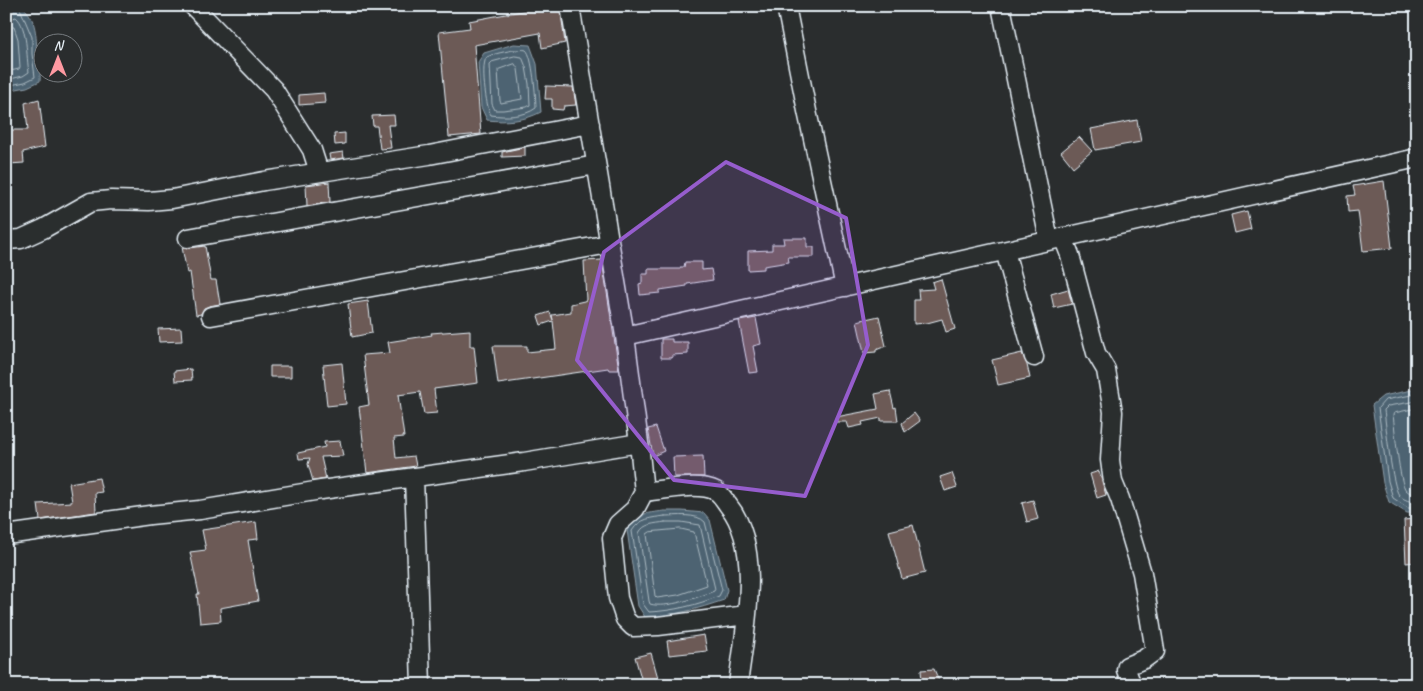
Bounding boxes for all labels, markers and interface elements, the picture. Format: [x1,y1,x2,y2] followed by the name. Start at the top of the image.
[32,32,82,82] north arrow
[54,37,65,54] text: N

